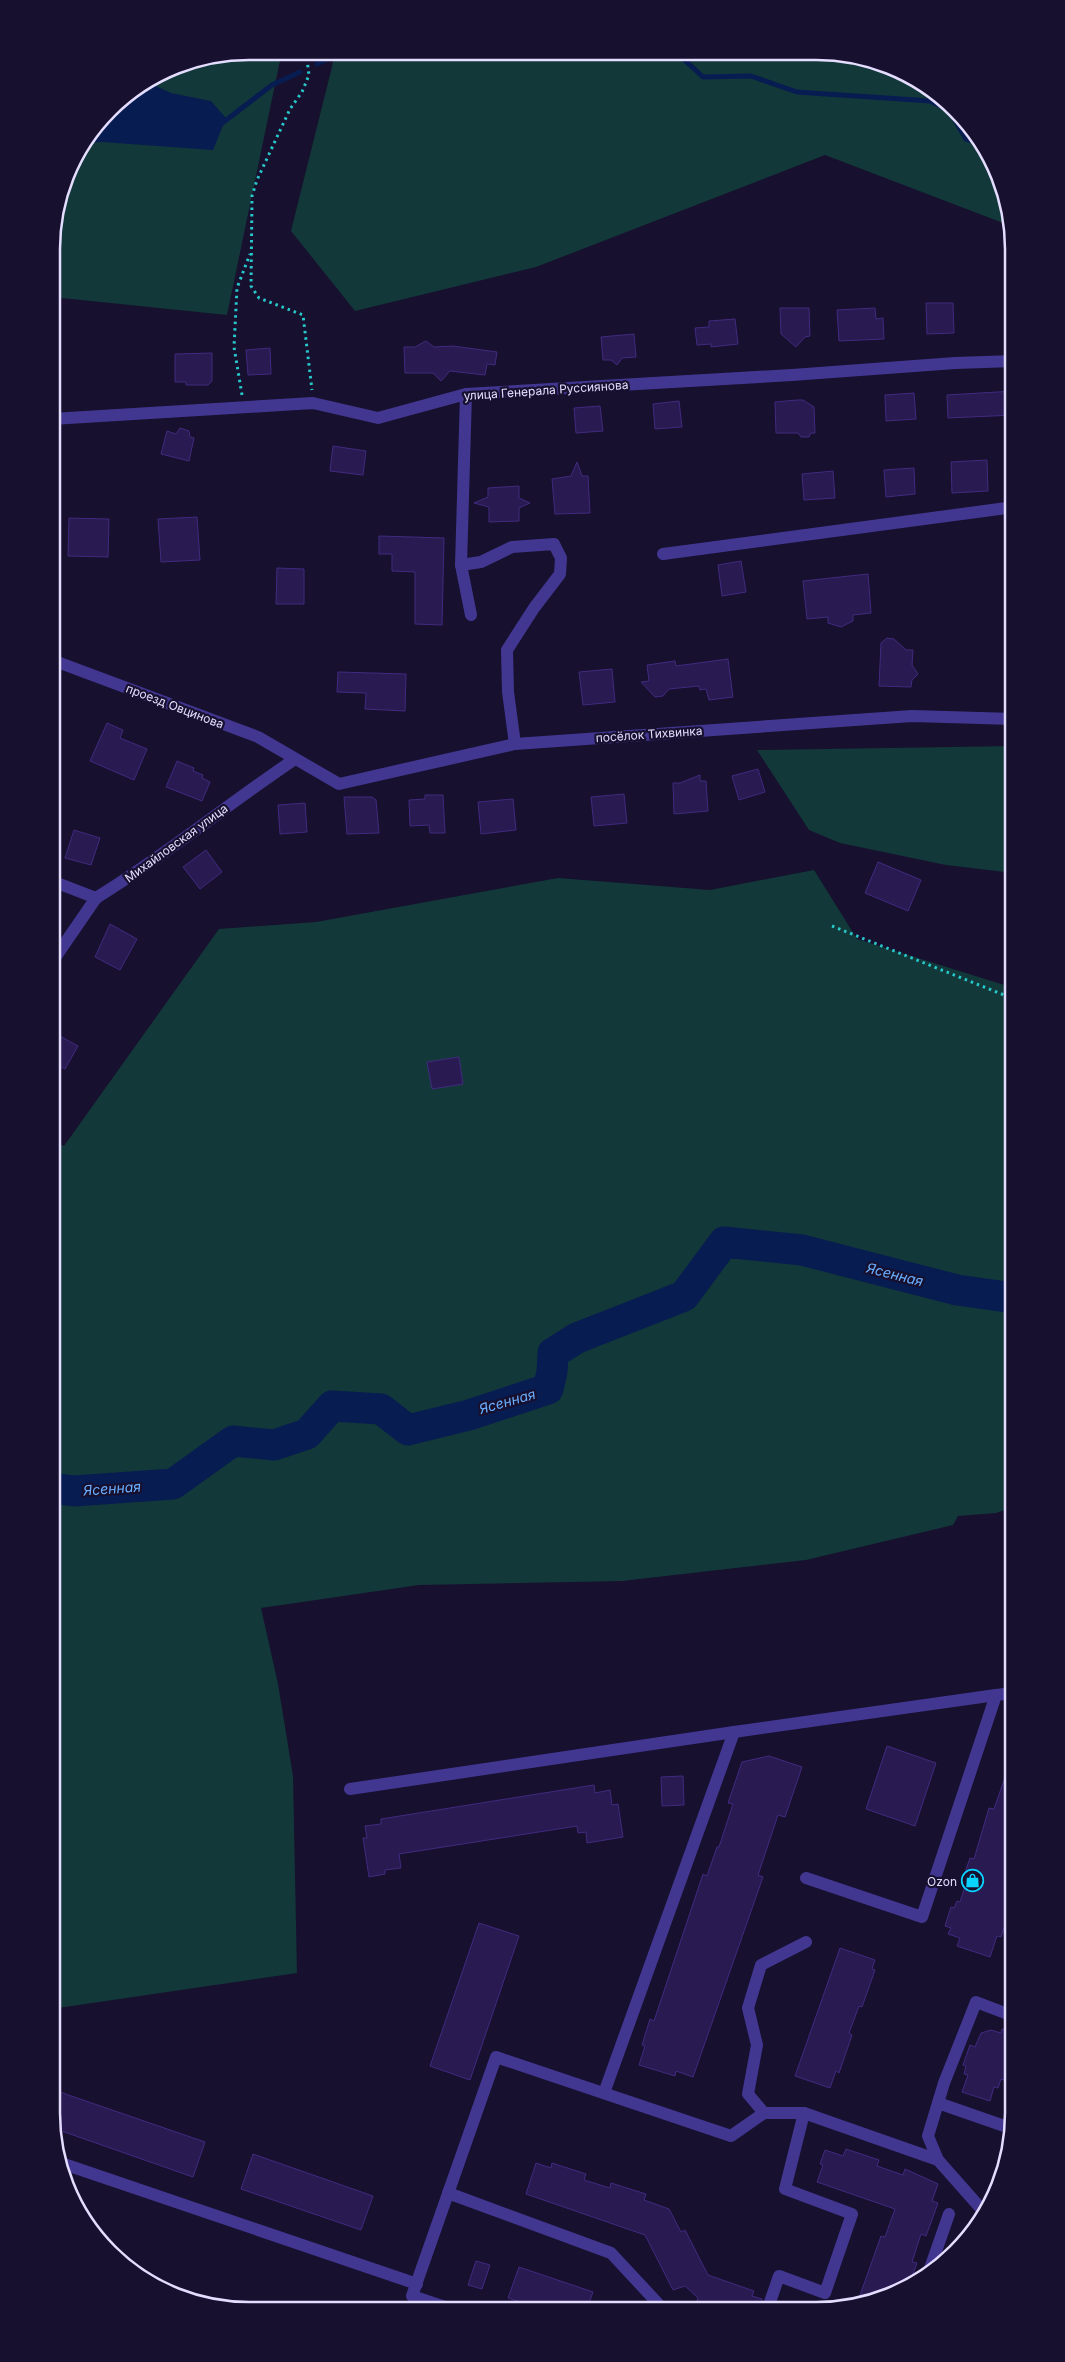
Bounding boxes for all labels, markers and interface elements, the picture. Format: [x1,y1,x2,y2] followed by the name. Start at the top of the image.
[463,377,629,403] street label: улица Генерала Руссиянова
[124,680,226,732] street label: проезд Овцинова
[595,723,703,745] street label: посёлок Тихвинка
[122,801,230,885] street label: Михайловская улица
[864,1259,925,1289] water label: Ясенная
[476,1385,537,1417] water label: Ясенная
[82,1477,142,1499] water label: Ясенная
[961,1869,985,1893] shop icon: Ozon
[927,1874,957,1889] place label: Ozon

